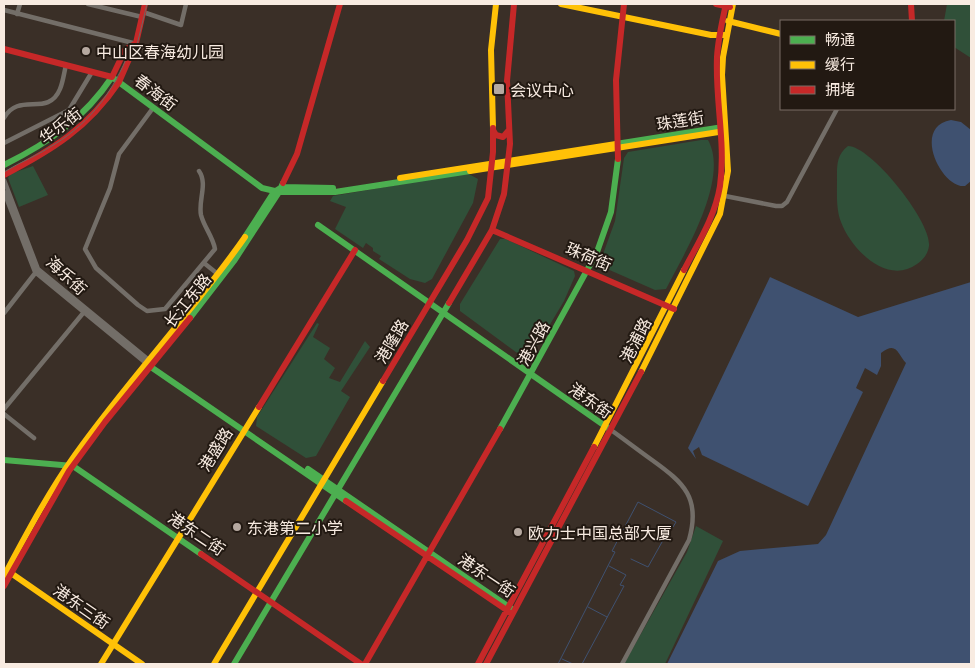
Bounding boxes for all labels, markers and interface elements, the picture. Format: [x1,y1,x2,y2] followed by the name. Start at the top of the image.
[780,20,955,110] legend
[825,30,855,48] text: 畅通
[96,42,224,61] place label: 中山区春海幼儿园
[80,45,92,57] marker: 中山区春海幼儿园
[825,55,855,73] text: 缓行
[131,70,181,114] street label: 春海街
[510,80,574,99] place label: 会议中心
[825,80,855,98] text: 拥堵
[492,82,506,96] marker: 会议中心
[35,103,85,147] street label: 华乐街
[655,107,705,133] street label: 珠莲街
[563,238,615,274] street label: 珠荷街
[43,252,91,298] street label: 海乐街
[159,269,215,331] street label: 长江东路
[616,314,654,366] street label: 港浦路
[370,316,412,366] street label: 港隆路
[513,317,553,369] street label: 港兴路
[566,378,616,422] street label: 港东街
[194,424,236,474] street label: 港盛路
[165,507,229,559] street label: 港东二街
[247,518,343,537] place label: 东港第二小学
[231,521,243,533] marker: 东港第二小学
[528,523,672,542] place label: 欧力士中国总部大厦
[512,526,524,538] marker: 欧力士中国总部大厦
[455,549,519,601] street label: 港东一街
[50,580,114,632] street label: 港东三街

